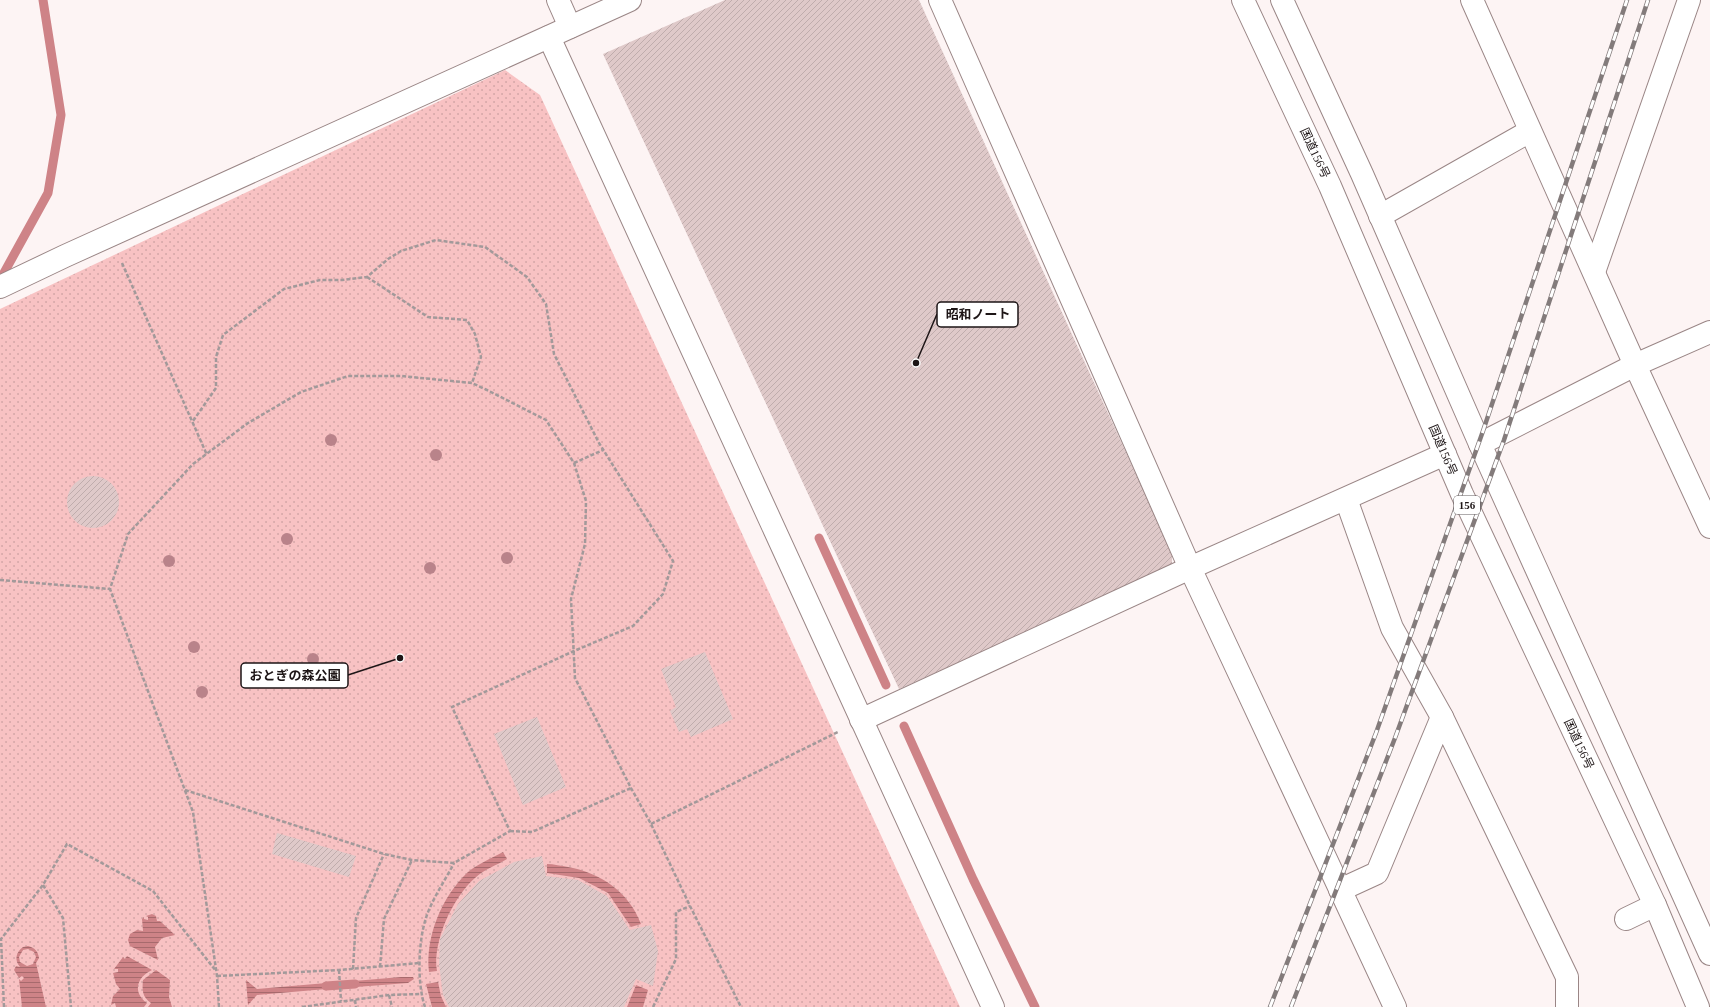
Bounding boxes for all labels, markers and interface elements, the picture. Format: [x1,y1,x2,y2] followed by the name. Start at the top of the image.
[1297,126,1333,180] street label: 国道156号
[937,302,1018,327] callout: 昭和ノート
[945,307,1011,322] text: 昭和ノート
[1426,422,1460,478] street label: 国道156号
[1454,496,1480,514] road number: 156
[241,663,348,688] callout: おとぎの森公園
[249,668,341,683] text: おとぎの森公園
[1561,717,1597,771] street label: 国道156号

